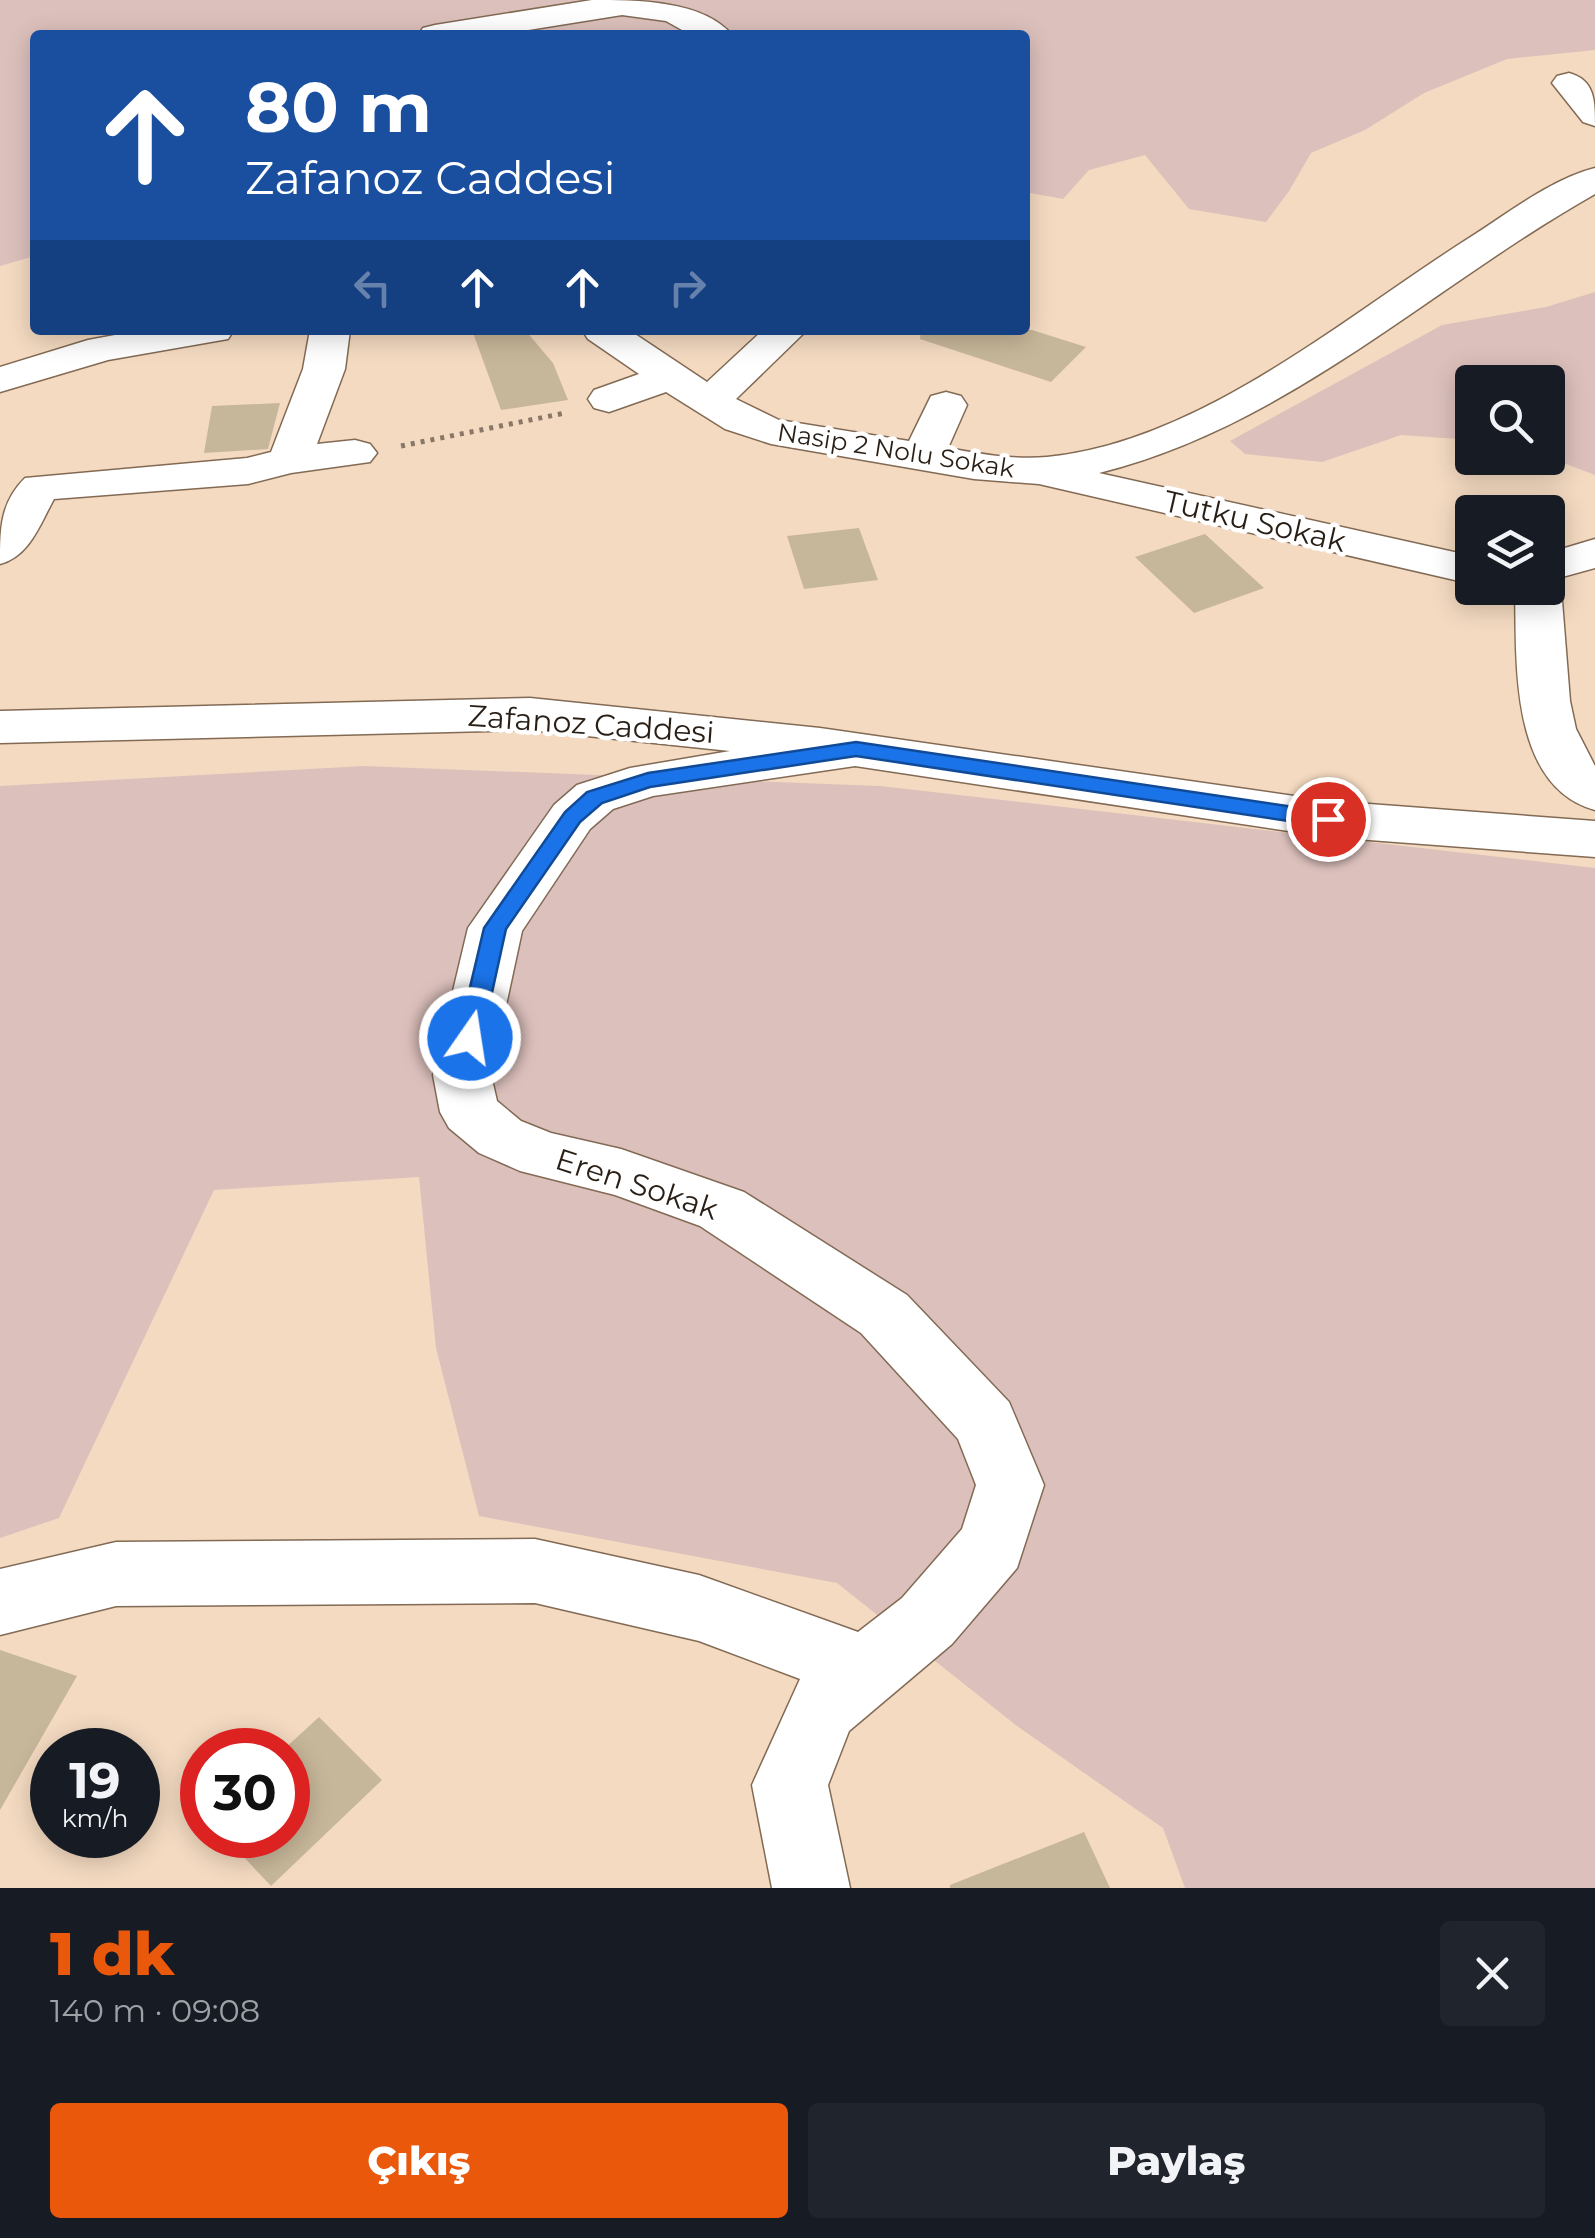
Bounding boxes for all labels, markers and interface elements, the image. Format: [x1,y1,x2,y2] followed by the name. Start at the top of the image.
[245,64,432,150] text: 80 m
[80,70,210,200] icon: ahead
[245,150,616,205] text: Zafanoz Caddesi
[345,260,400,315] icon: left
[450,260,505,315] icon: ahead
[555,260,610,315] icon: ahead
[660,260,715,315] icon: right
[1455,365,1565,605] map controls
[1455,365,1565,475] button: search
[775,416,1017,484] street label: Nasip 2 Nolu Sokak
[1161,482,1350,560] street label: Tutku Sokak
[1455,495,1565,605] button: layers
[466,697,716,751] street label: Zafanoz Caddesi
[1286,777,1371,862] pin
[1301,792,1356,847] icon: arrive
[418,986,522,1090] position arrow
[551,1140,723,1228] street label: Eren Sokak
[180,1728,310,1858] speed limit sign: 30
[69,1750,121,1811] text: 19
[62,1803,128,1833] text: km/h
[50,1917,174,1990] text: 1 dk
[1440,1921,1545,2026] button: close
[50,1991,260,2030] text: 140 m · 09:08
[50,2103,788,2218] button: Çıkış
[808,2103,1545,2218] button: Paylaş

